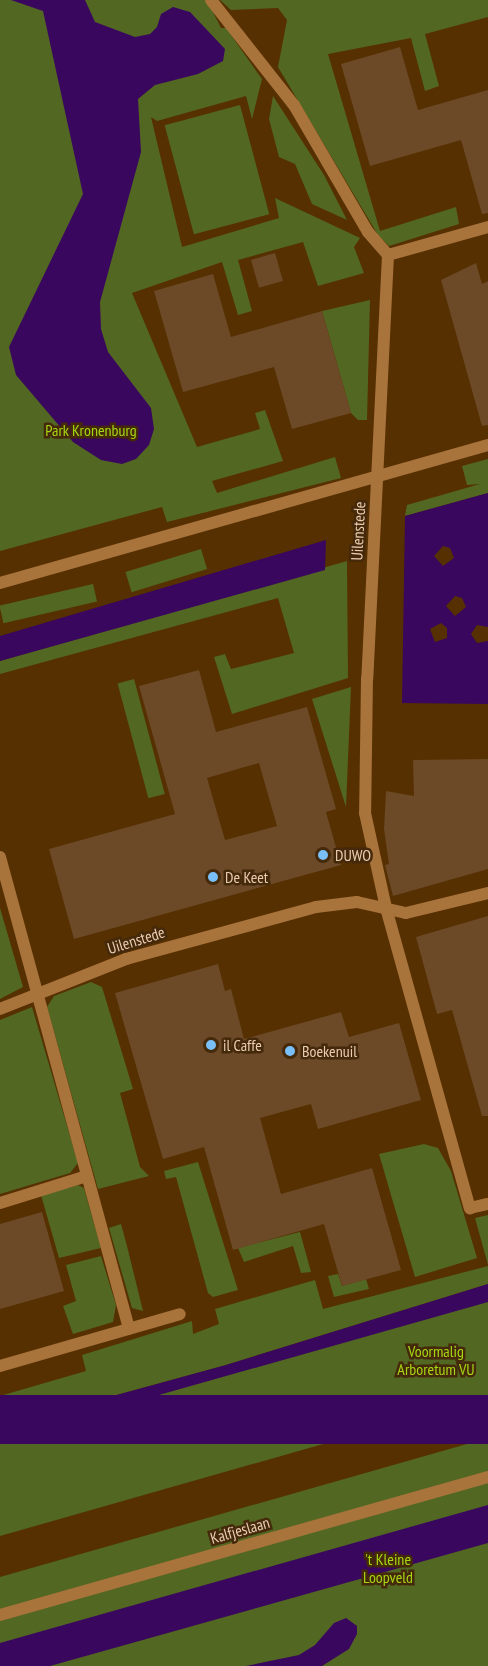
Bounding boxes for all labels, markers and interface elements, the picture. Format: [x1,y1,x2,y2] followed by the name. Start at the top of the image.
[45,420,137,440] park label: Park Kronenburg
[347,501,369,561] street label: Uilenstede
[335,845,371,865] place label: DUWO
[316,848,330,862] marker: DUWO
[225,867,268,887] place label: De Keet
[206,870,220,884] marker: De Keet
[105,922,167,958] street label: Uilenstede
[223,1035,262,1055] place label: il Caffe
[204,1038,218,1052] marker: il Caffe
[302,1041,357,1061] place label: Boekenuil
[283,1044,297,1058] marker: Boekenuil
[397,1341,475,1379] park label: Voormalig Arboretum VU
[208,1512,272,1548] street label: Kalfjeslaan
[363,1549,413,1587] park label: 't Kleine Loopveld

